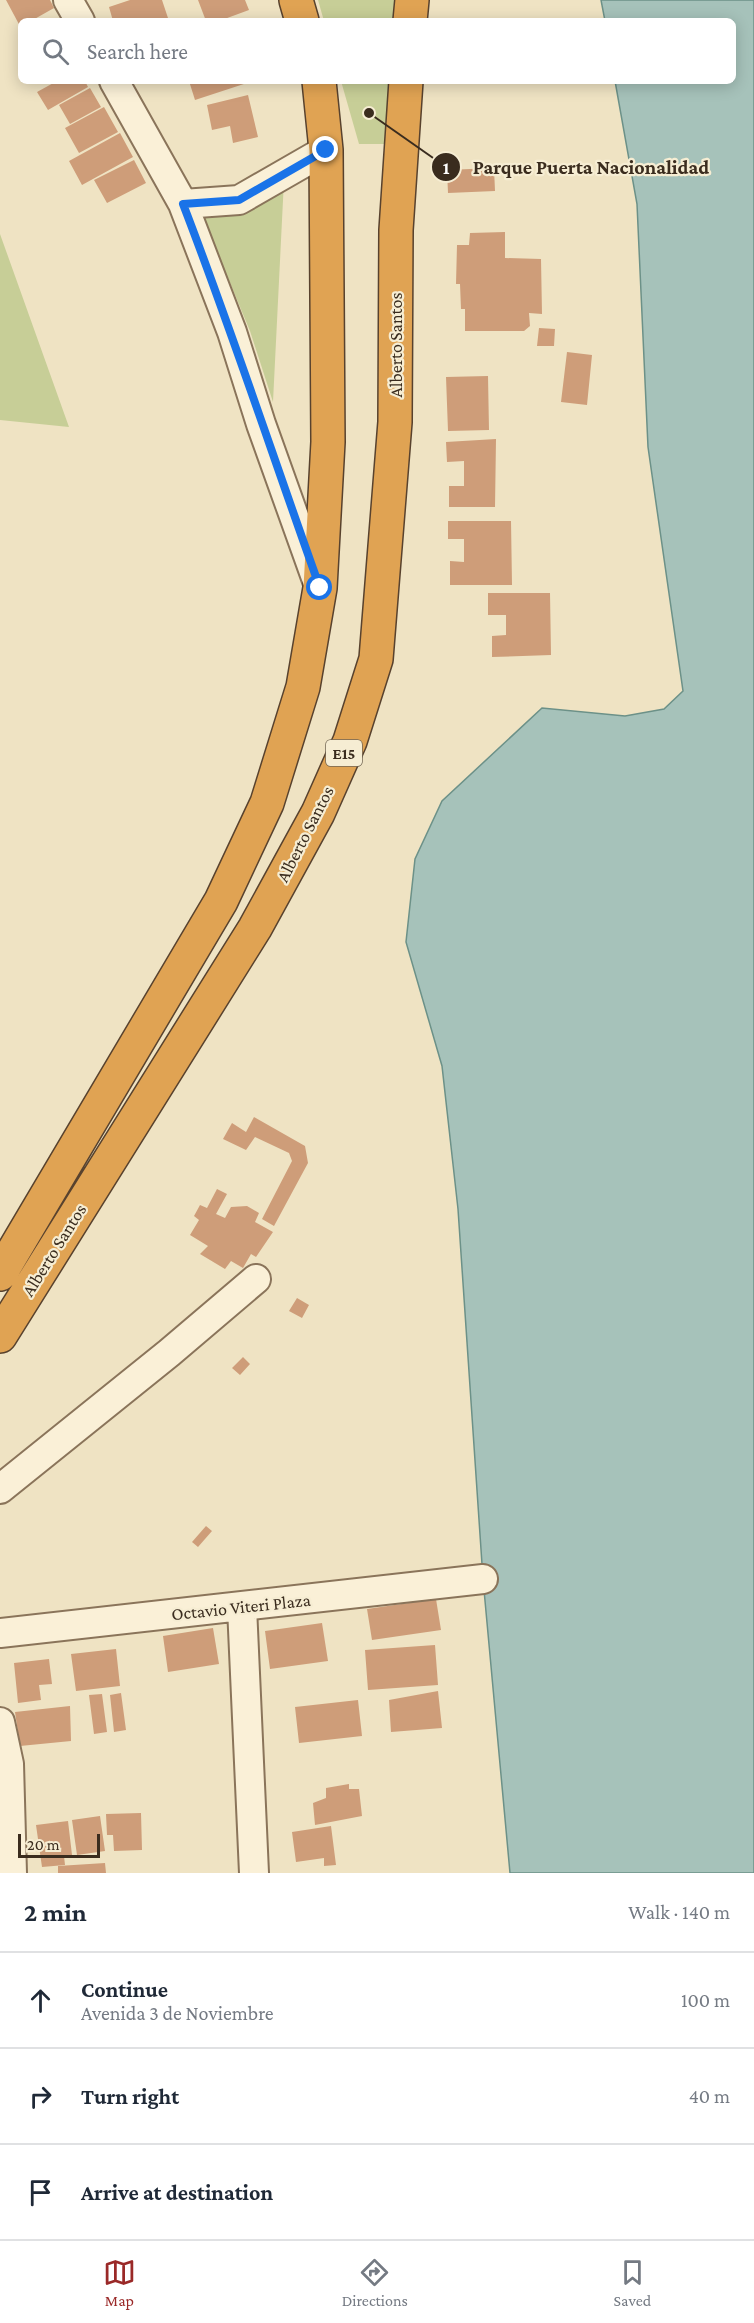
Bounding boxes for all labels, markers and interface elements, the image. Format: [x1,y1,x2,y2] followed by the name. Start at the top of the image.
[18,18,736,84] search box
[39,35,72,68] icon: search
[87,39,188,64] text: Search here
[312,136,338,162] route end
[431,148,721,186] callout: Parque Puerta Nacionalidad
[473,156,709,178] text: Parque Puerta Nacionalidad
[443,158,450,178] text: 1
[386,293,406,397] street label: Alberto Santos
[306,574,332,600] route start
[326,740,362,766] road number: E15
[272,783,338,885] street label: Alberto Santos
[18,1200,90,1300] street label: Alberto Santos
[170,1590,312,1624] street label: Octavio Viteri Plaza
[18,1831,100,1858] scale bar
[27,1836,60,1853] text: 20 m
[24,1898,87,1927] text: 2 min
[628,1901,730,1923] text: Walk · 140 m
[81,1977,168,2002] text: Continue
[24,1984,57,2017] icon: ahead
[681,1989,730,2011] text: 100 m
[81,2002,274,2024] text: Avenida 3 de Noviembre
[24,2080,57,2113] icon: right
[81,2084,179,2109] text: Turn right
[689,2085,730,2107] text: 40 m
[24,2176,57,2209] icon: arrive
[81,2180,273,2205] text: Arrive at destination
[103,2256,136,2309] tab: Map
[342,2256,408,2309] tab: Directions
[614,2256,651,2309] tab: Saved

